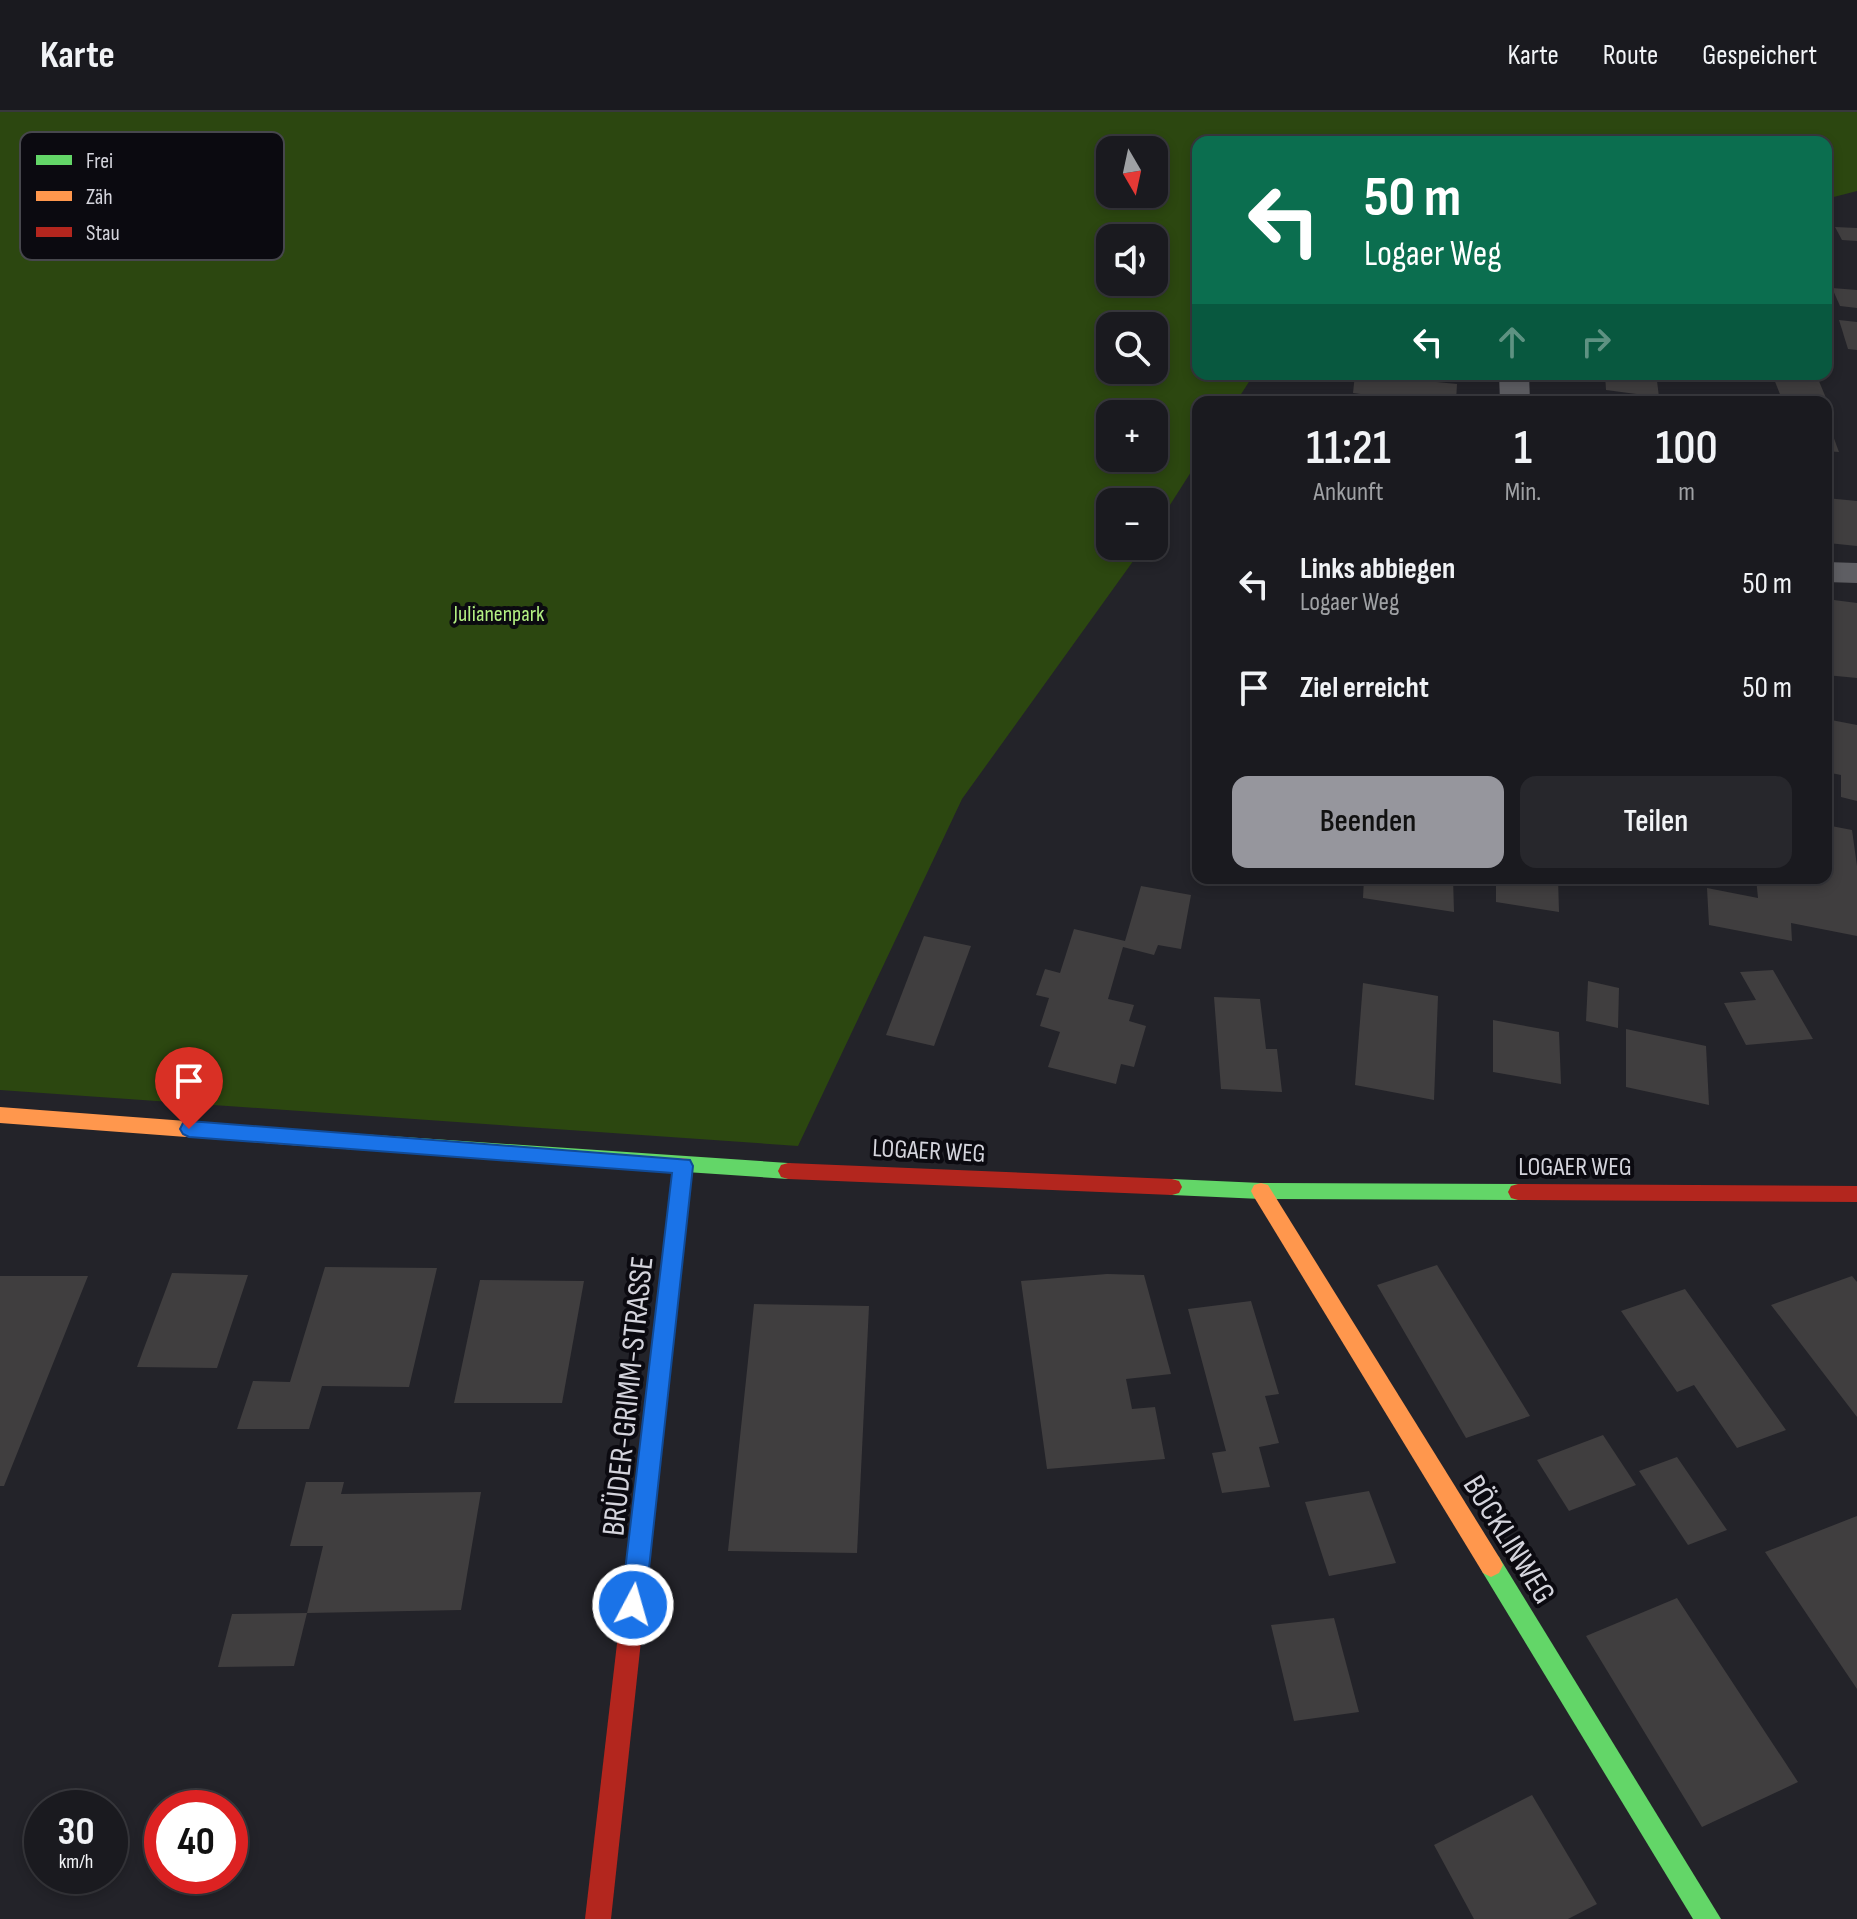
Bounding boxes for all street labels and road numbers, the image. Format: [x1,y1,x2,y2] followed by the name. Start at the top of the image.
[872,1133,986,1170] street label: LOGAER WEG
[1518,1152,1632,1183] street label: LOGAER WEG
[594,1254,663,1538] street label: BRÜDER-GRIMM-STRASSE
[1454,1468,1563,1611] street label: BÖCKLINWEG

